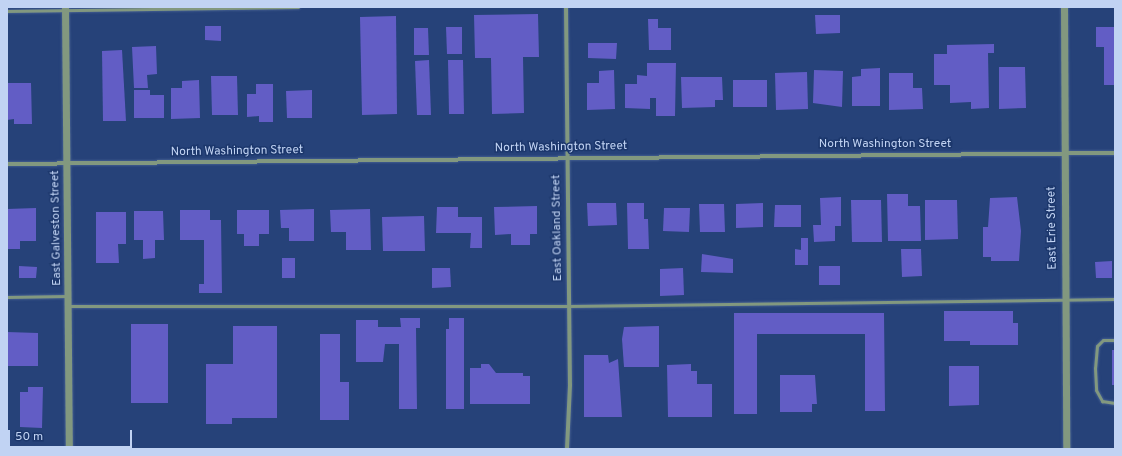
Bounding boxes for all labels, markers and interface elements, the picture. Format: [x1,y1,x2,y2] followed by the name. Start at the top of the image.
[819,138,951,152] street label: North Washington Street
[495,140,627,156] street label: North Washington Street
[171,144,303,160] street label: North Washington Street
[49,170,65,286] street label: East Galveston Street
[550,175,566,281] street label: East Oakland Street
[1045,186,1061,270] street label: East Erie Street
[10,422,134,448] scale bar
[15,429,43,445] text: 50 m

